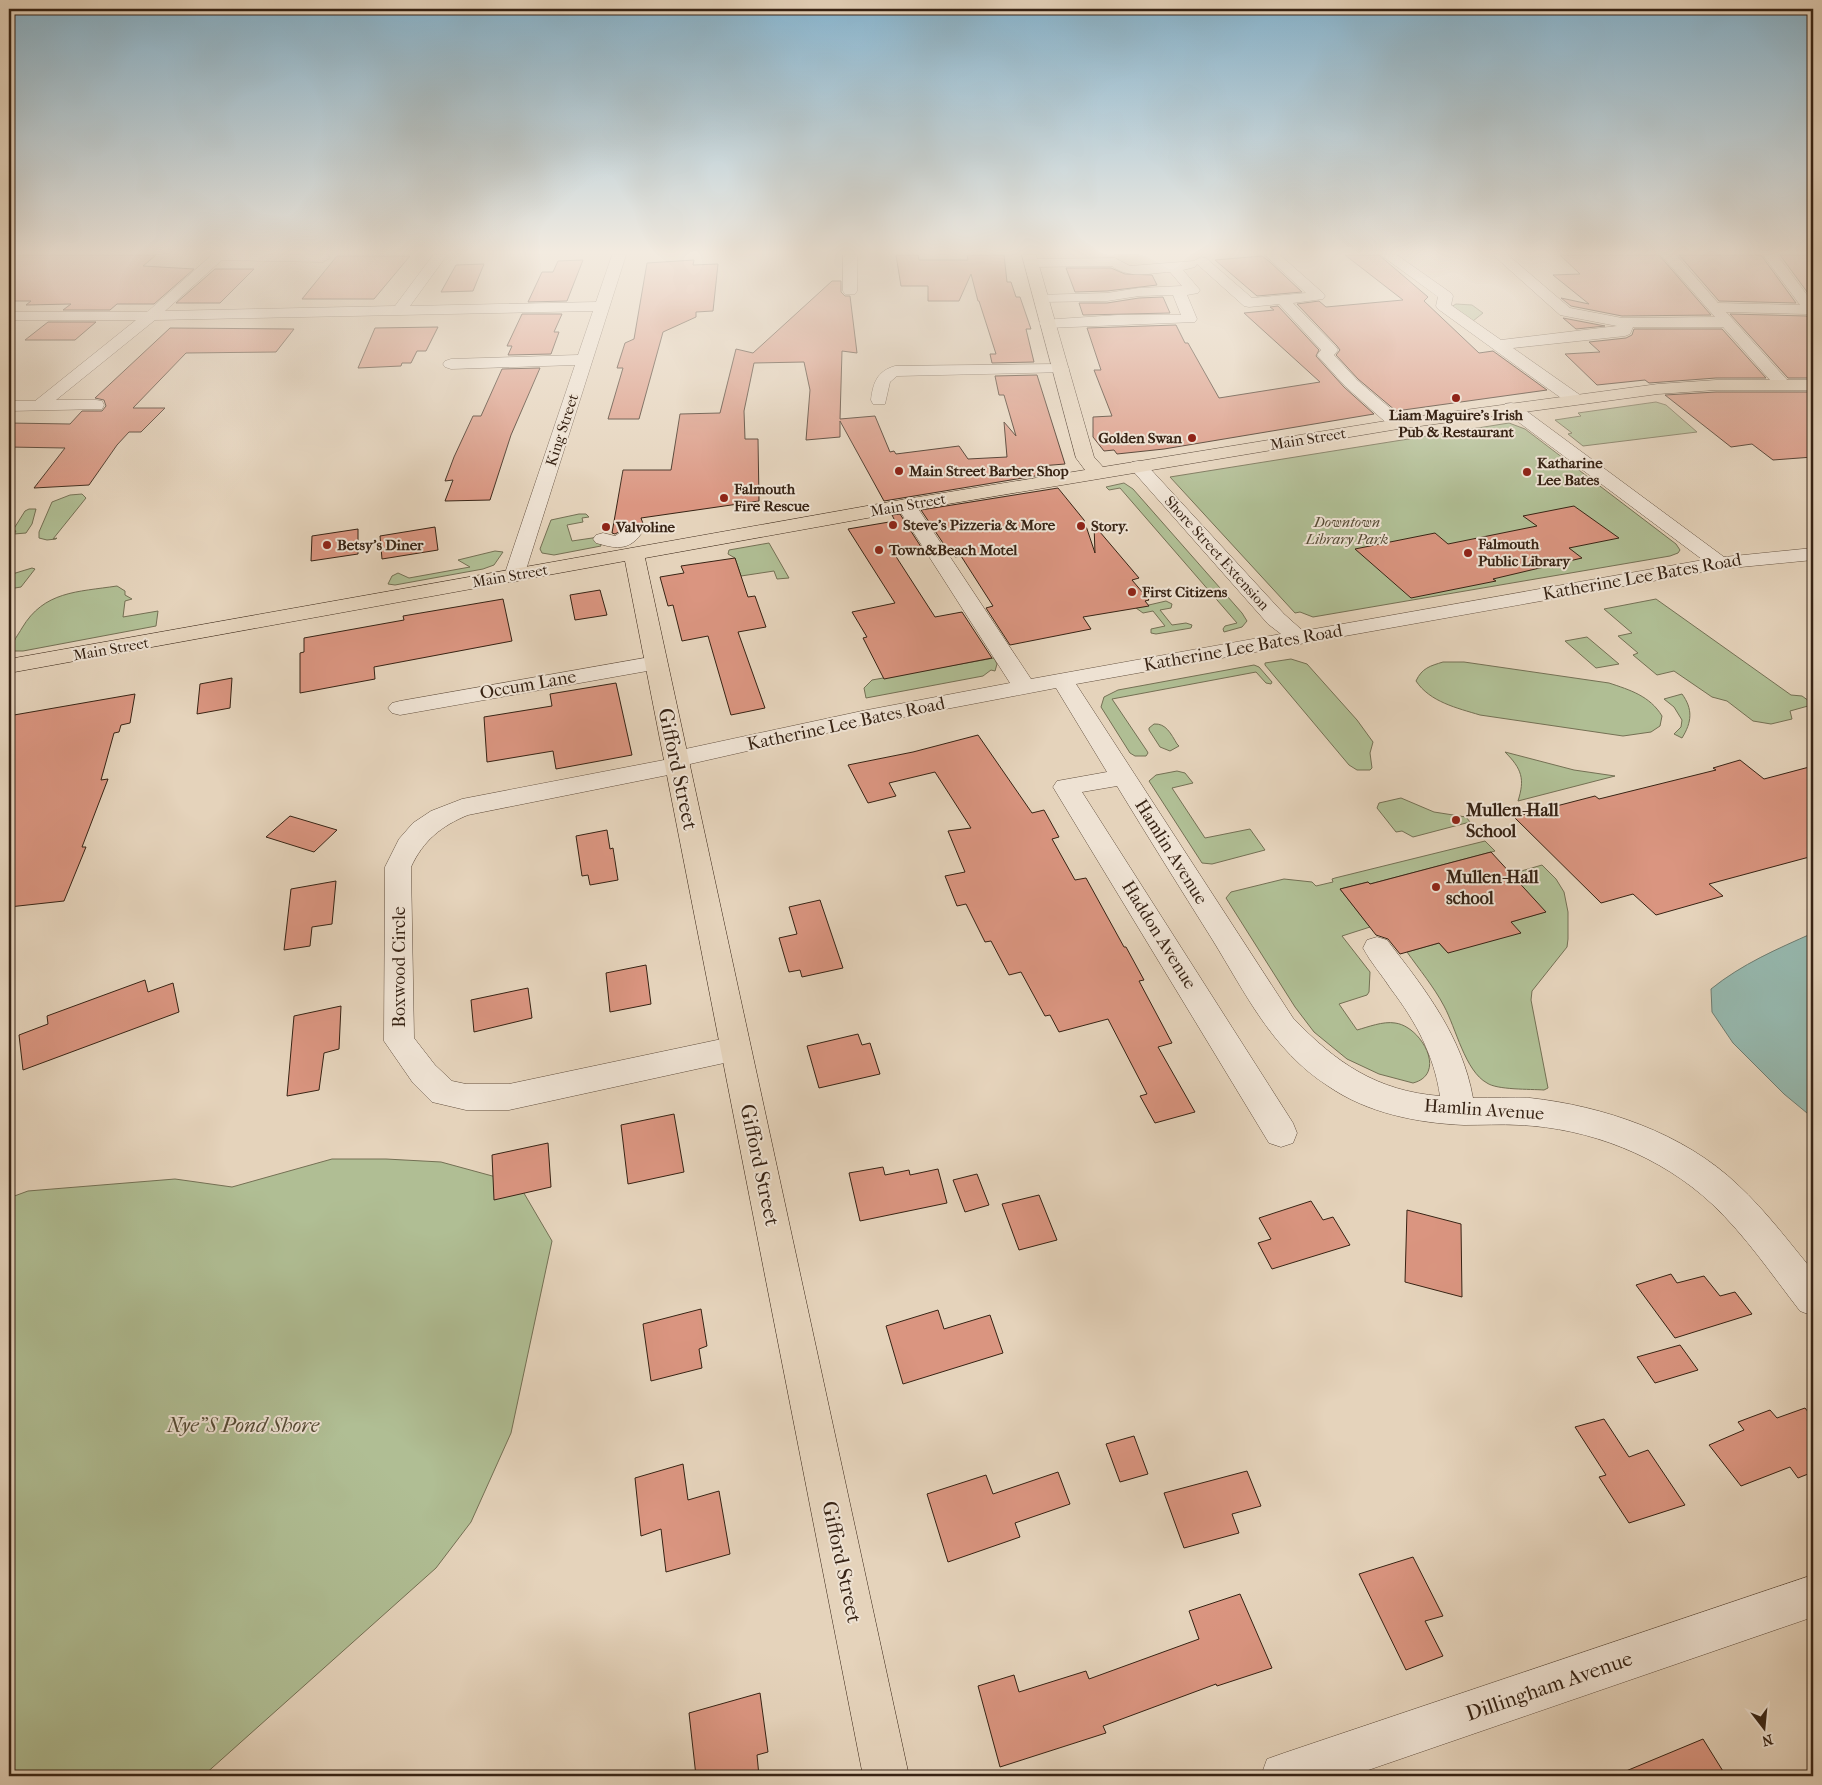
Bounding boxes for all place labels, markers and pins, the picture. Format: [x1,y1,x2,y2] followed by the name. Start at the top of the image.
[1450,392,1462,404] marker: Liam Maguire's Irish Pub & Restaurant
[1389,406,1524,441] place label: Liam Maguire's Irish Pub & Restaurant
[1098,429,1182,447] place label: Golden Swan
[1186,432,1198,444] marker: Golden Swan
[1537,454,1603,489] place label: Katharine Lee Bates
[908,462,1069,480] place label: Main Street Barber Shop
[893,465,905,477] marker: Main Street Barber Shop
[1521,466,1533,478] marker: Katharine Lee Bates
[733,480,810,515] place label: Falmouth Fire Rescue
[718,492,730,504] marker: Falmouth Fire Rescue
[903,516,1056,534] place label: Steve's Pizzeria & More
[1091,517,1128,535] place label: Story.
[615,518,676,536] place label: Valvoline
[887,519,899,531] marker: Steve's Pizzeria & More
[1075,520,1087,532] marker: Story.
[600,521,612,533] marker: Valvoline
[1477,535,1571,570] place label: Falmouth Public Library
[337,536,424,554] place label: Betsy's Diner
[321,539,333,551] marker: Betsy's Diner
[888,541,1018,559] place label: Town&Beach Motel
[873,544,885,556] marker: Town&Beach Motel
[1462,547,1474,559] marker: Falmouth Public Library
[1141,583,1228,601] place label: First Citizens
[1126,586,1138,598] marker: First Citizens
[1465,800,1560,842] place label: Mullen-Hall School
[1450,814,1462,826] marker: Mullen-Hall School
[1445,867,1540,909] place label: Mullen-Hall school
[1430,881,1442,893] marker: Mullen-Hall school

